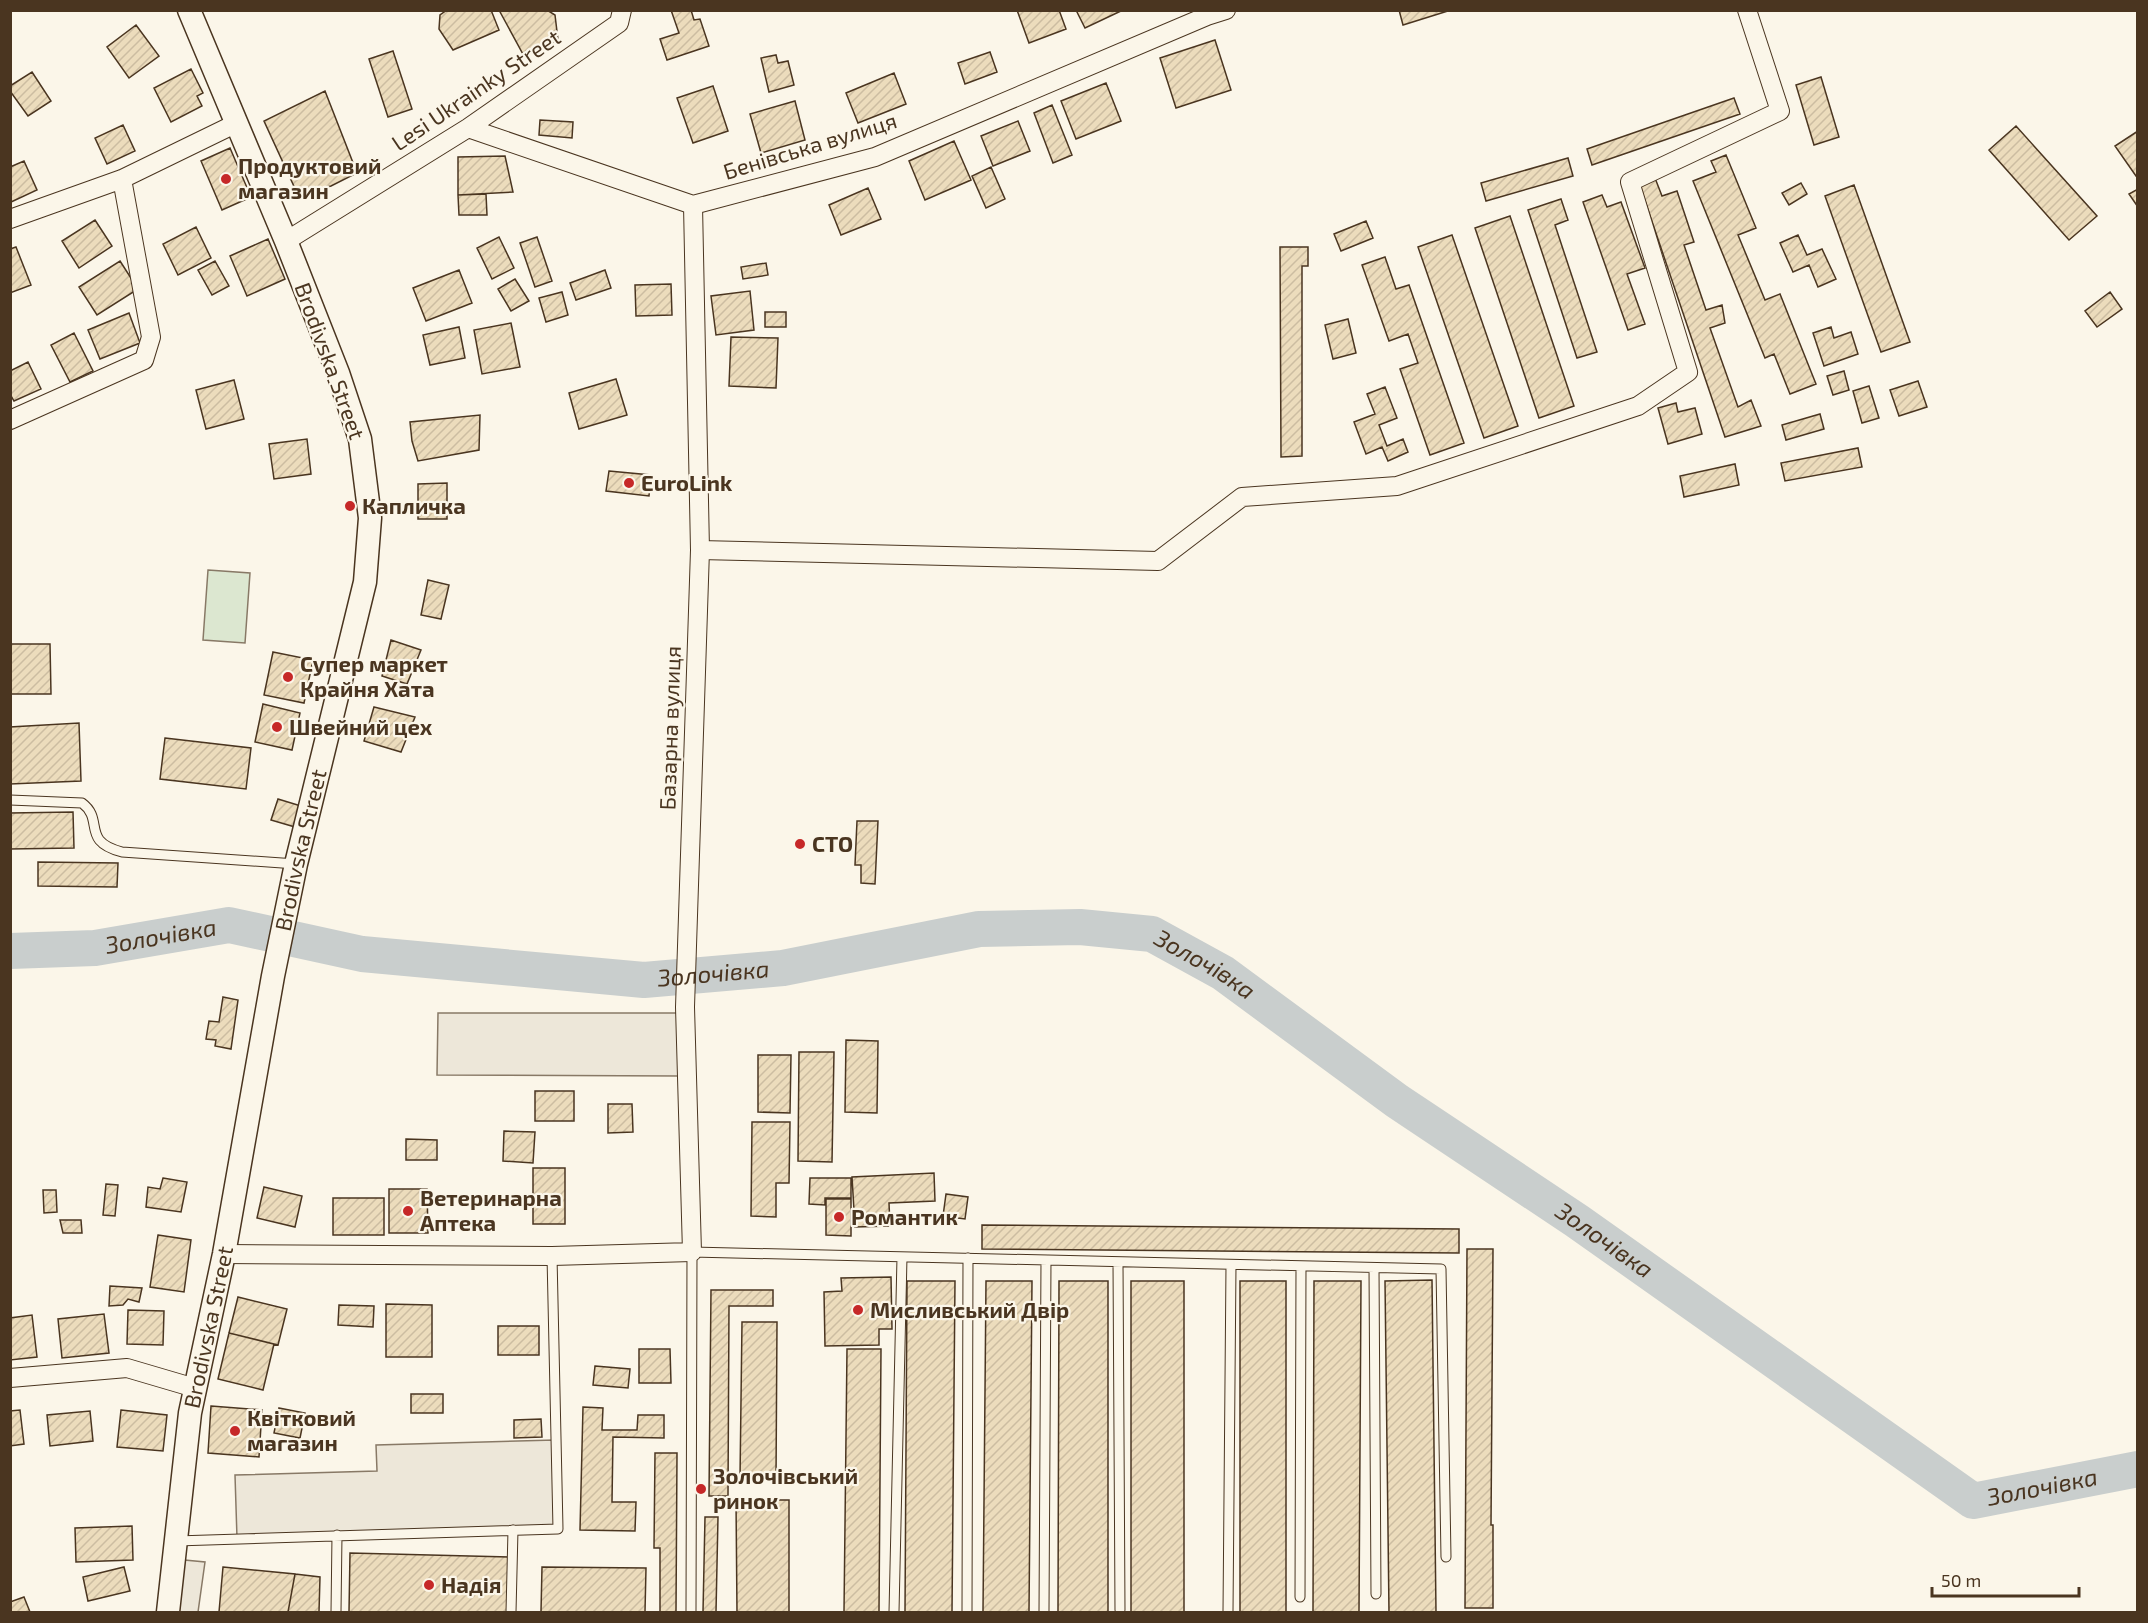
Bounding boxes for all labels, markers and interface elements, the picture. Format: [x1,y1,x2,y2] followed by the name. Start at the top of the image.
[386,23,565,155] street label: Lesi Ukrainky Street
[720,106,900,185] street label: Бенівська вулиця
[238,152,381,203] place label: Продуктовий магазин
[219,172,233,186] marker: Продуктовий магазин
[291,279,371,443] street label: Brodivska Street
[641,469,733,495] place label: EuroLink
[622,476,636,490] marker: EuroLink
[362,492,466,518] place label: Капличка
[343,499,357,513] marker: Капличка
[653,645,686,811] street label: Базарна вулиця
[300,650,448,701] place label: Супер маркет Крайня Хата
[281,670,295,684] marker: Супер маркет Крайня Хата
[289,713,433,739] place label: Швейний цех
[270,720,284,734] marker: Швейний цех
[269,766,331,933] street label: Brodivska Street
[812,830,853,856] place label: СТО
[793,837,807,851] marker: СТО
[102,911,218,959] water label: Золочівка
[1149,922,1261,1005] water label: Золочівка
[655,953,770,992] water label: Золочівка
[420,1184,562,1235] place label: Ветеринарна Аптека
[1550,1195,1659,1283] water label: Золочівка
[851,1203,958,1229] place label: Романтик
[401,1204,415,1218] marker: Ветеринарна Аптека
[832,1210,846,1224] marker: Романтик
[177,1244,237,1410] street label: Brodivska Street
[870,1296,1069,1322] place label: Мисливський Двір
[851,1303,865,1317] marker: Мисливський Двір
[247,1404,356,1455] place label: Квітковий магазин
[228,1424,242,1438] marker: Квітковий магазин
[1983,1461,2100,1511] water label: Золочівка
[713,1462,858,1513] place label: Золочівський ринок
[694,1482,708,1496] marker: Золочівський ринок
[1932,1560,2079,1598] scale bar
[1941,1569,1981,1591] text: 50 m
[441,1571,501,1597] place label: Надія
[422,1578,436,1592] marker: Надія

